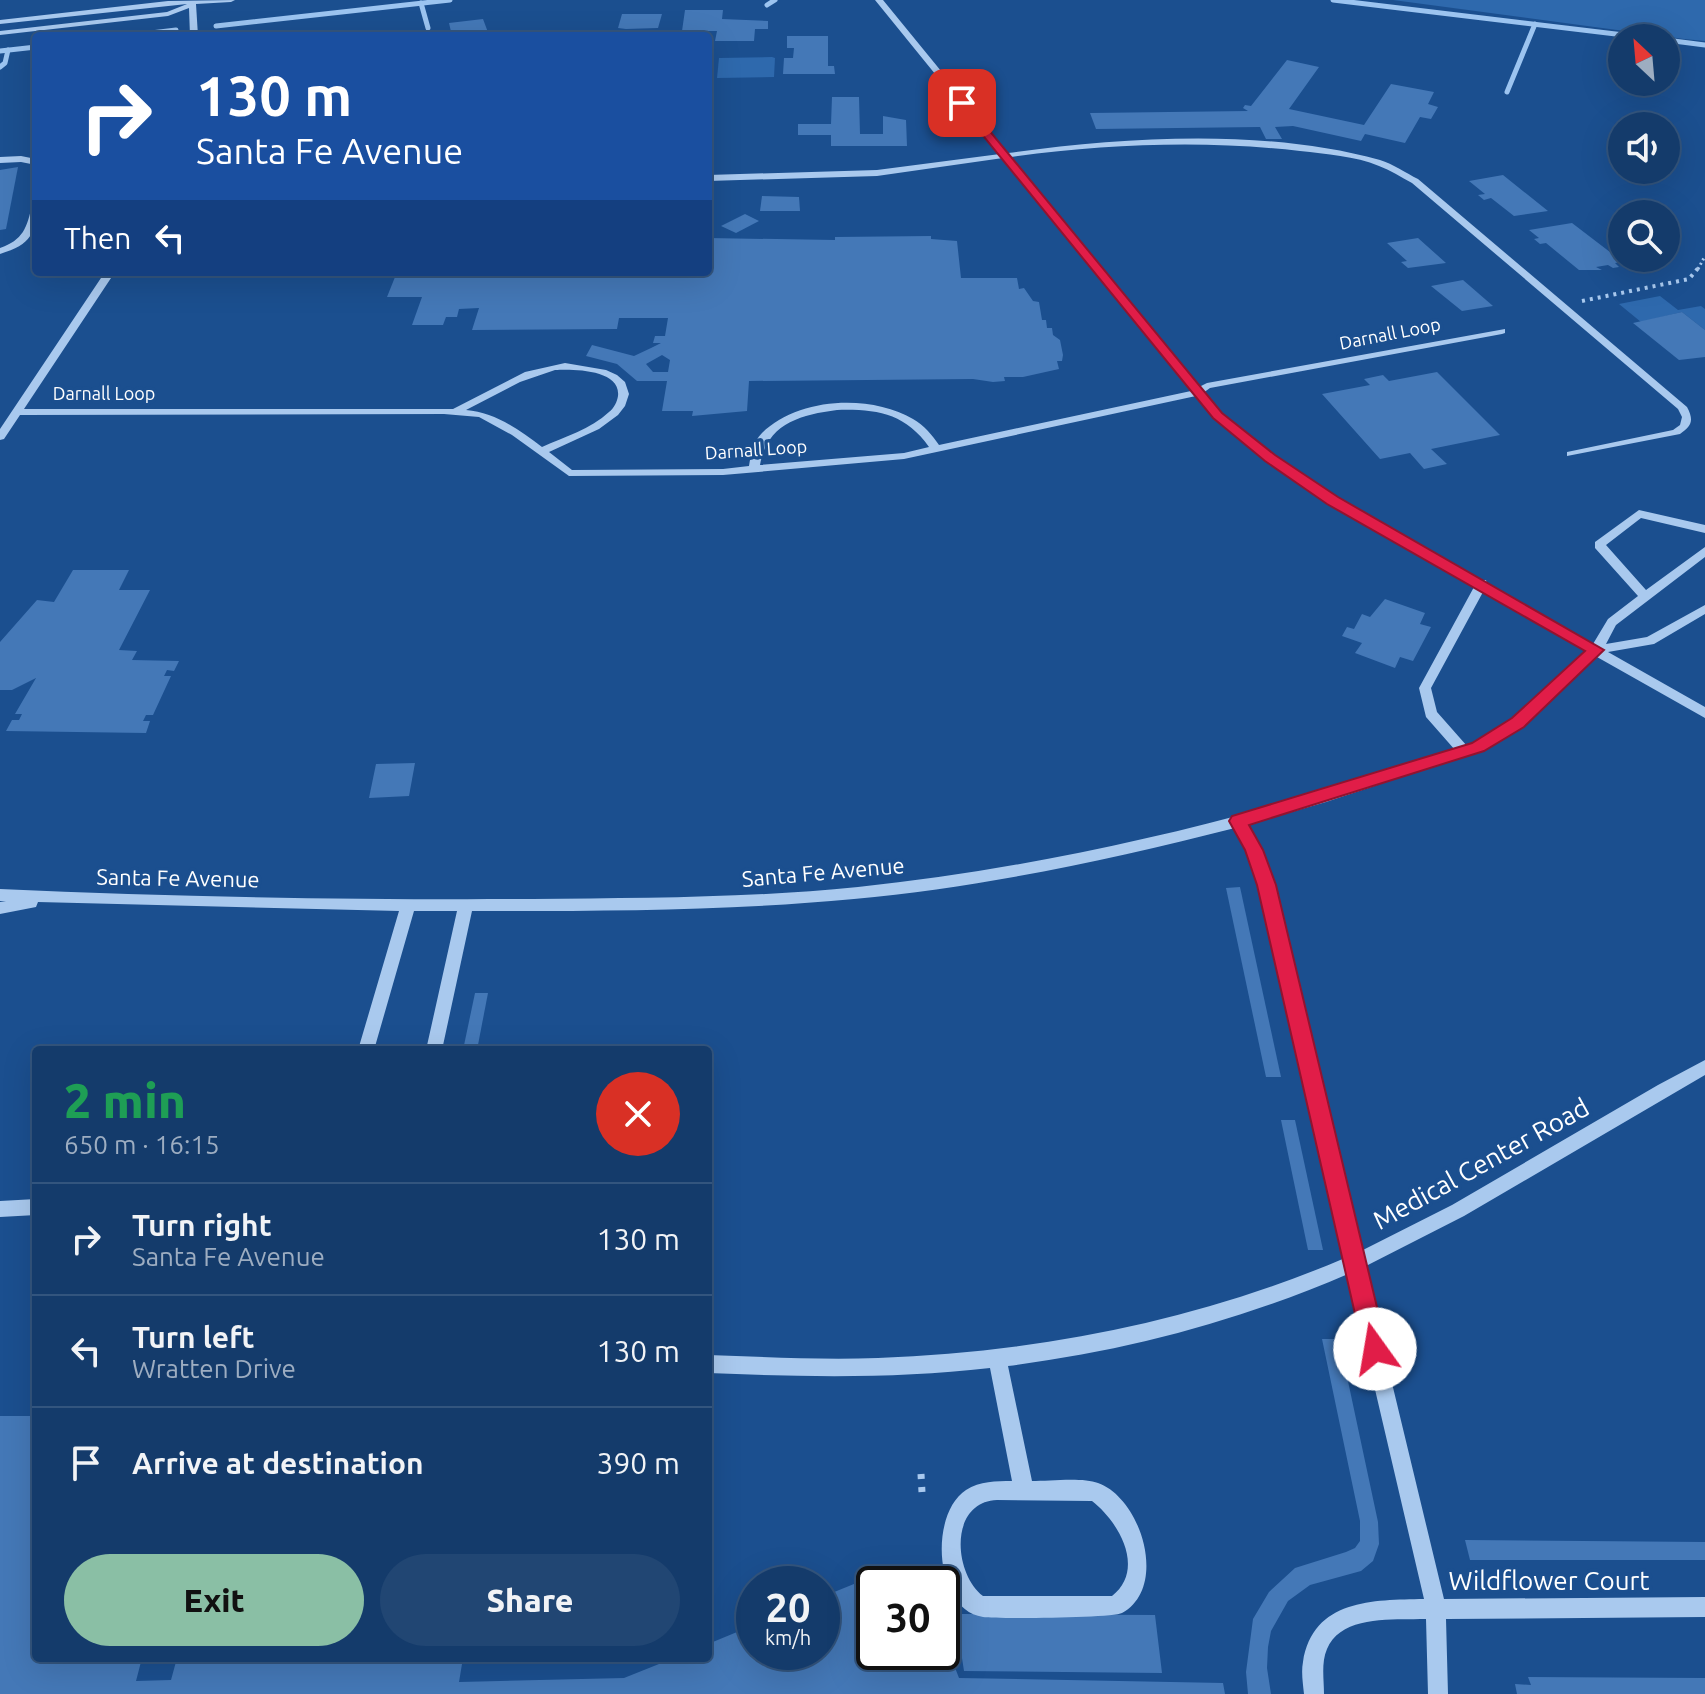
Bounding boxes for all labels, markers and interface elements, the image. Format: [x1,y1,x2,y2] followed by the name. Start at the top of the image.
[1608,24,1680,96] north arrow
[1608,24,1680,272] map controls
[64,64,168,168] icon: right
[196,64,352,127] text: 130 m
[928,69,996,137] pin
[940,81,984,125] icon: arrive
[1608,112,1680,184] button: sound
[196,130,463,171] text: Santa Fe Avenue
[1608,200,1680,272] button: search
[148,216,192,260] icon: left
[64,221,132,255] text: Then
[1338,313,1442,353] street label: Darnall Loop
[53,383,155,403] street label: Darnall Loop
[704,435,808,463] street label: Darnall Loop
[741,852,905,891] street label: Santa Fe Avenue
[96,864,260,891] street label: Santa Fe Avenue
[596,1072,680,1156] button: close
[64,1073,186,1127] text: 2 min
[1368,1092,1594,1235] street label: Medical Center Road
[64,1130,220,1159] text: 650 m · 16:15
[132,1208,272,1242] text: Turn right
[64,1217,108,1261] icon: right
[596,1222,680,1256] text: 130 m
[132,1242,325,1271] text: Santa Fe Avenue
[1333,1307,1417,1391] position arrow
[132,1320,254,1354] text: Turn left
[64,1329,108,1373] icon: left
[596,1334,680,1368] text: 130 m
[132,1354,296,1383] text: Wratten Drive
[64,1441,108,1485] icon: arrive
[132,1446,424,1480] text: Arrive at destination
[596,1446,680,1480] text: 390 m
[64,1554,364,1646] button: Exit
[380,1554,680,1646] button: Share
[856,1566,960,1670] speed limit sign: 30
[1448,1566,1650,1595] street label: Wildflower Court
[765,1585,811,1630] text: 20
[765,1626,811,1649] text: km/h

